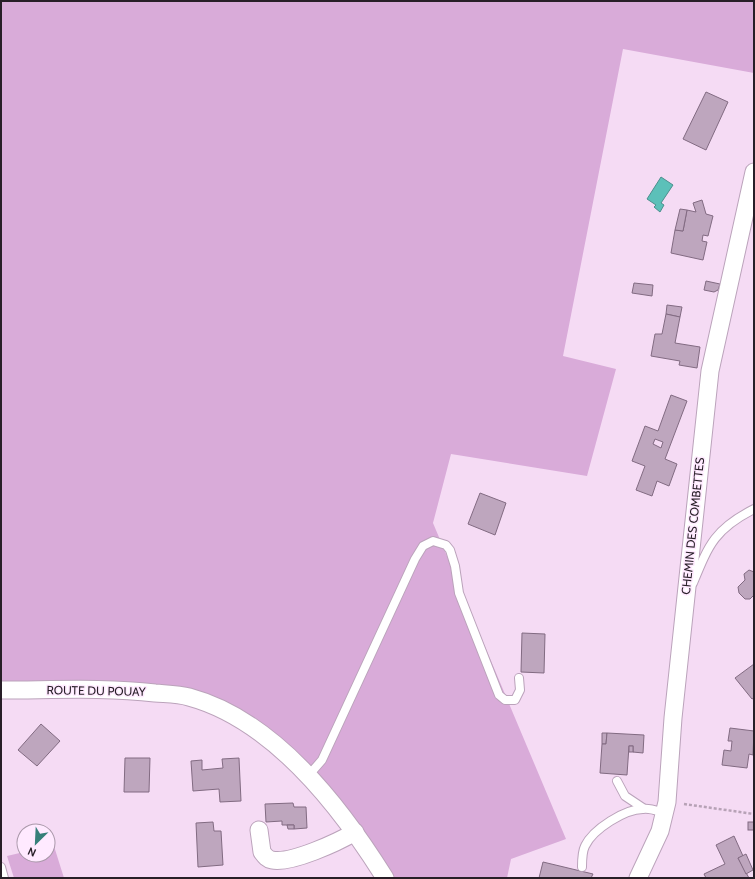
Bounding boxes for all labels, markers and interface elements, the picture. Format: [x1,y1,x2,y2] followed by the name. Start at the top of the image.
[678,457,707,595] street label: CHEMIN DES COMBETTES
[46,682,146,699] street label: ROUTE DU POUAY
[16,823,56,863] north arrow
[26,844,38,860] text: N

